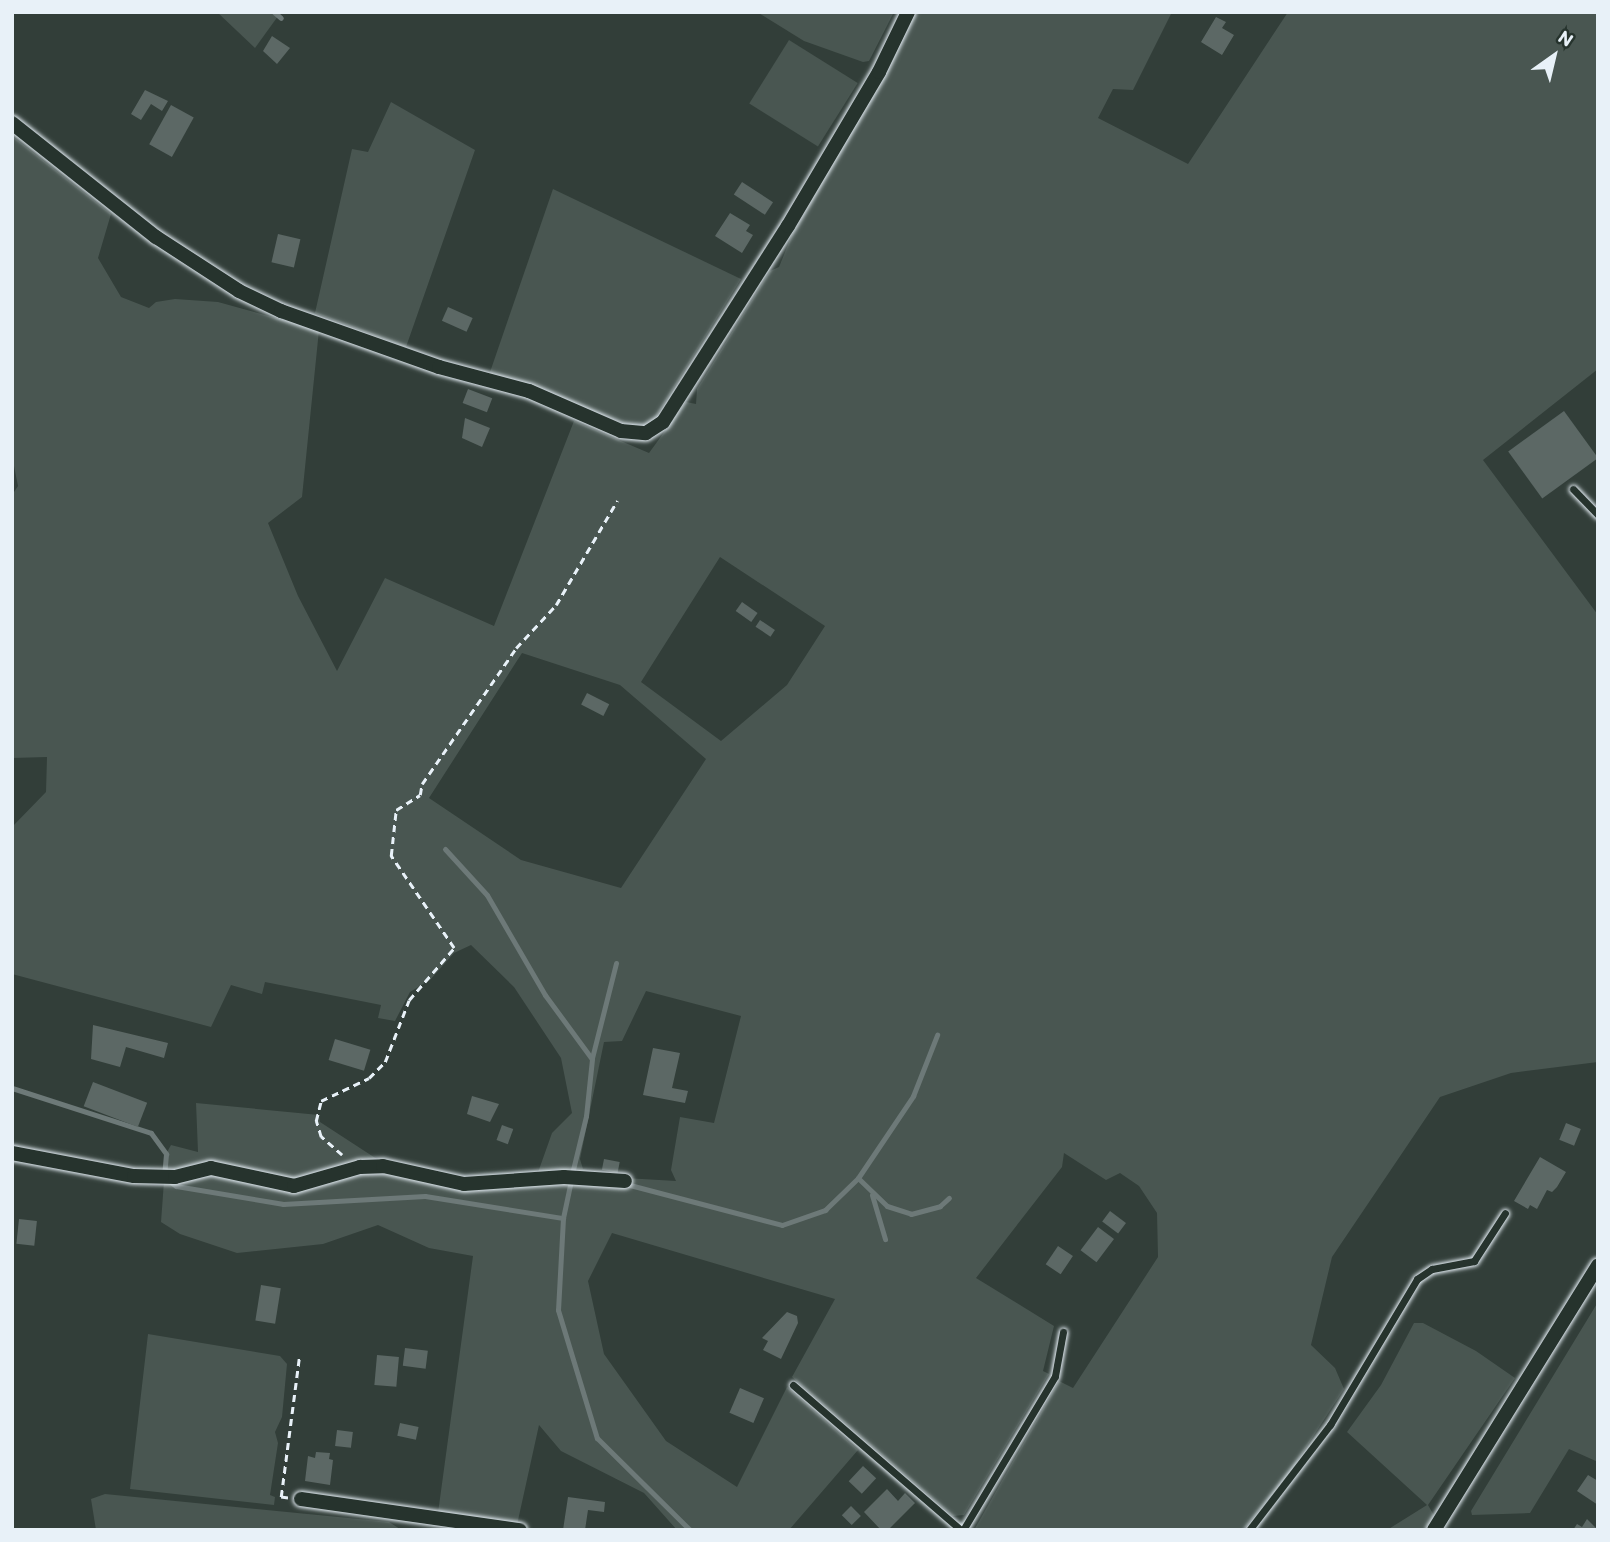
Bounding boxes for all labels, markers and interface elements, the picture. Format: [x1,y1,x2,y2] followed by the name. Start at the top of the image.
[1519,21,1589,91] north arrow
[1554,25,1578,51] text: N

